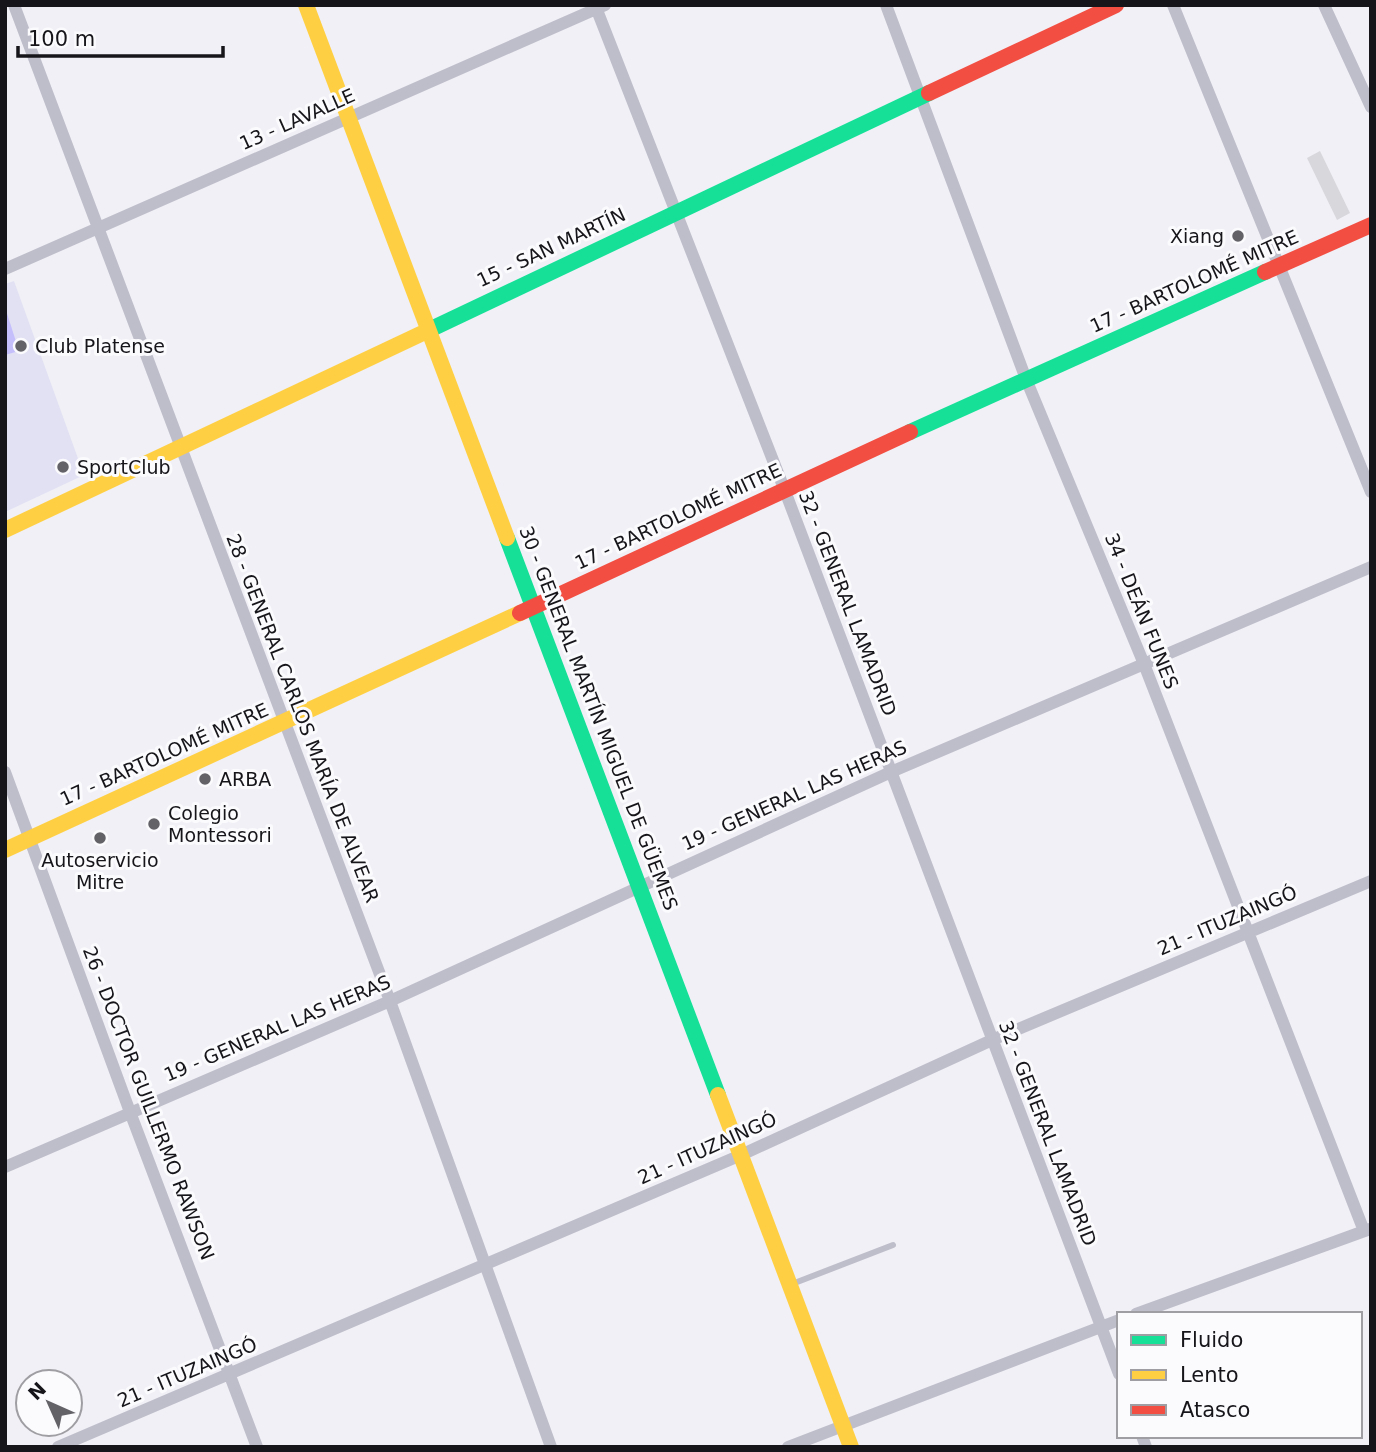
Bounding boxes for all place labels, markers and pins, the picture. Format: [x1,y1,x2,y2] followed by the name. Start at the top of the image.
[1170,225,1224,247] place label: Xiang
[1230,228,1246,244] marker: Xiang
[35,335,165,357] place label: Club Platense
[13,338,29,354] marker: Club Platense
[77,456,171,478] place label: SportClub
[55,459,71,475] marker: SportClub
[219,768,271,790] place label: ARBA
[197,771,213,787] marker: ARBA
[168,802,272,846] place label: Colegio Montessori
[146,816,162,832] marker: Colegio Montessori
[92,830,108,846] marker: Autoservicio Mitre
[41,849,159,893] place label: Autoservicio Mitre

